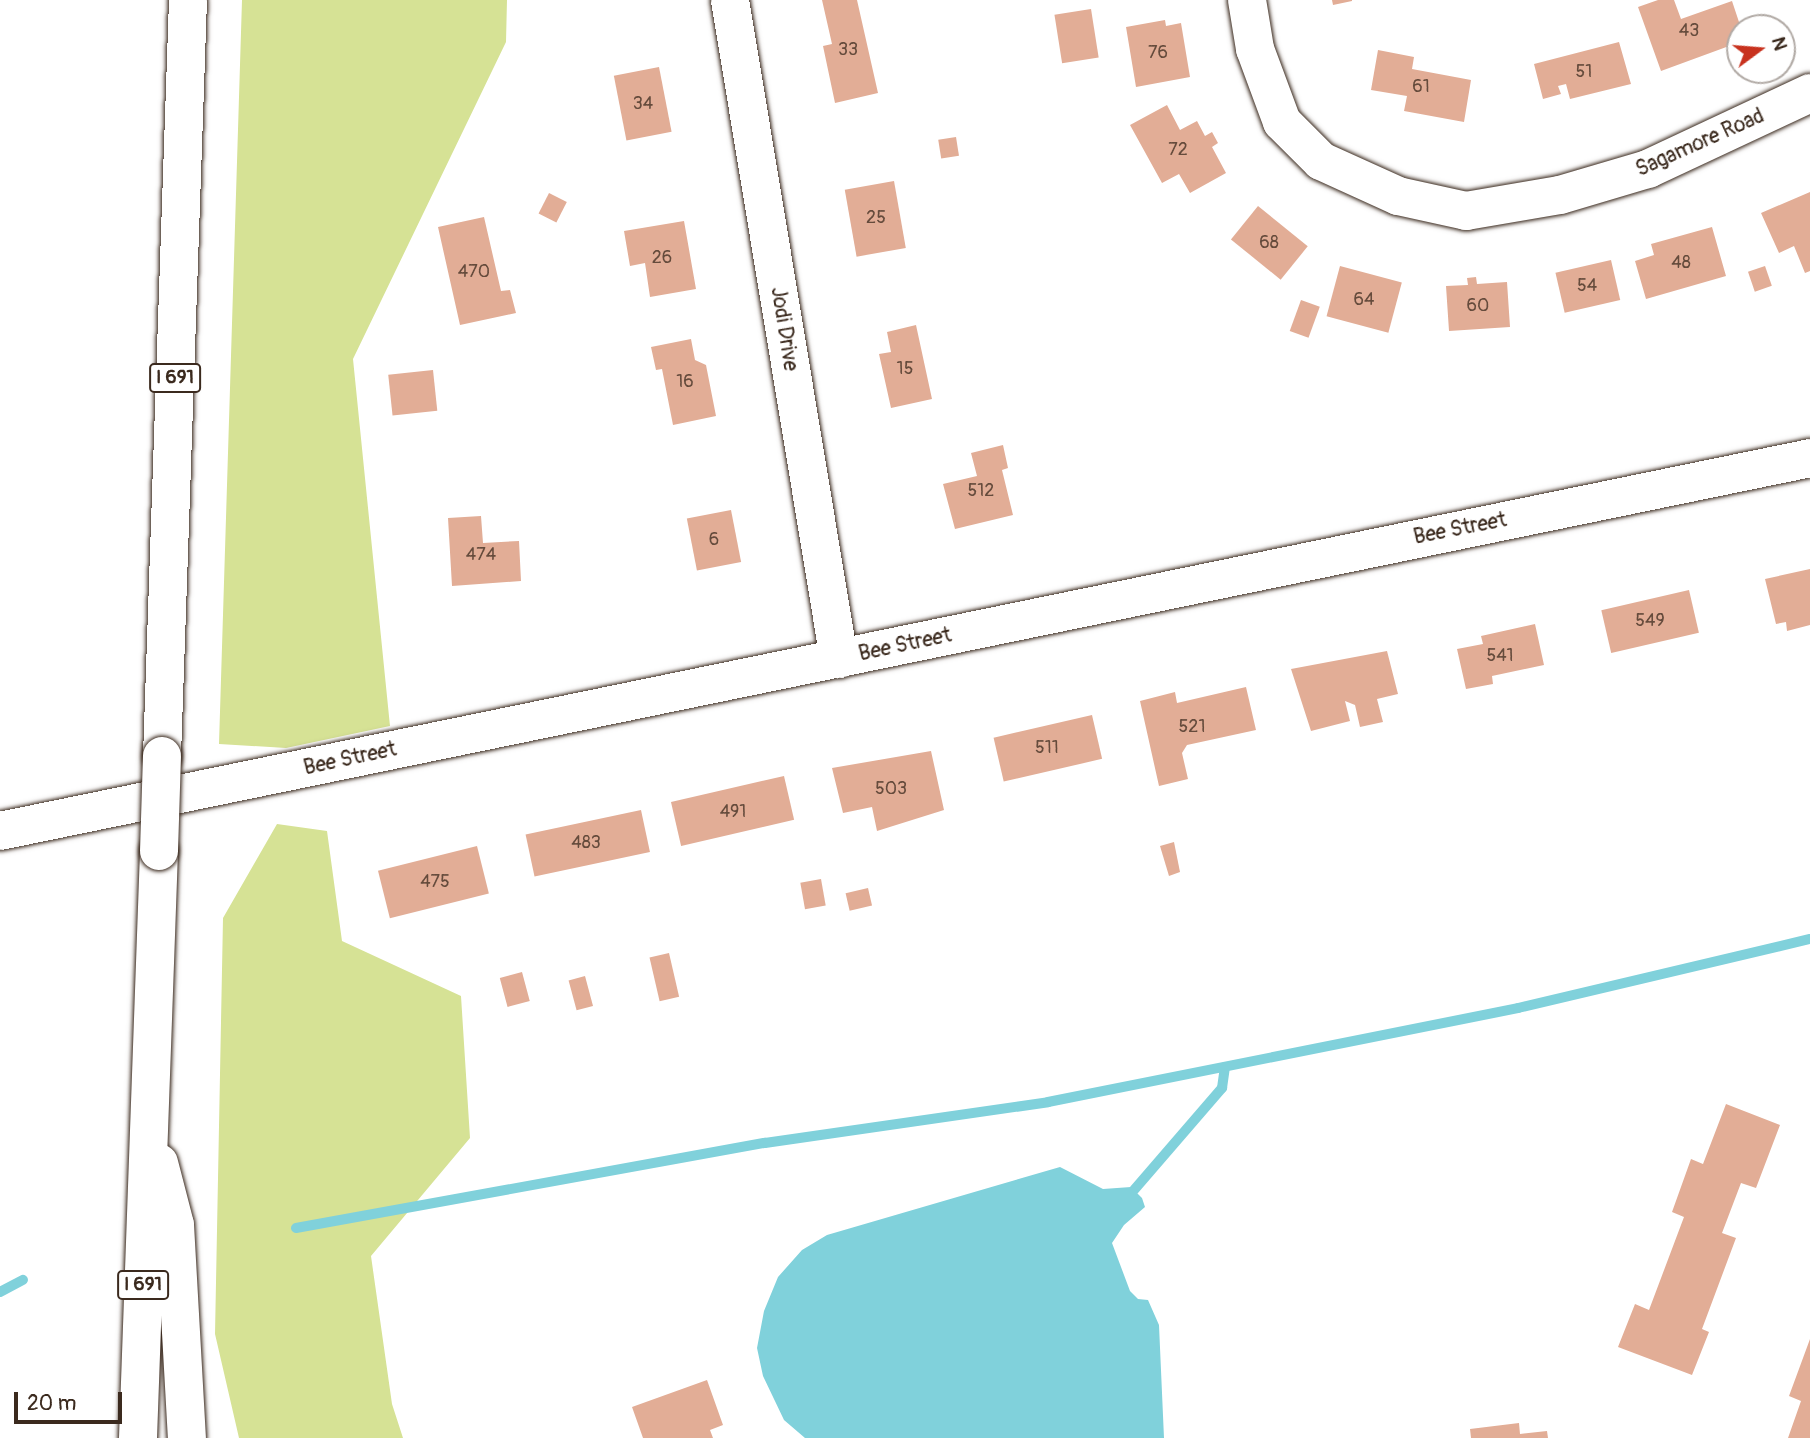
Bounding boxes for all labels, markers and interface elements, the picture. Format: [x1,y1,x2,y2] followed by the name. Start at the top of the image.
[1726,14,1796,84] north arrow
[1679,20,1699,42] house number: 43
[1766,34,1793,53] text: N
[838,39,858,61] house number: 33
[1148,42,1168,64] house number: 76
[1576,61,1592,83] house number: 51
[1412,76,1430,98] house number: 61
[633,93,653,115] house number: 34
[1632,103,1768,183] street label: Sagamore Road
[1168,139,1188,161] house number: 72
[866,207,886,229] house number: 25
[1259,232,1279,254] house number: 68
[652,247,672,269] house number: 26
[1671,252,1691,274] house number: 48
[458,261,490,283] house number: 470
[1577,275,1597,297] house number: 54
[765,285,803,373] street label: Jodi Drive
[1354,289,1374,311] house number: 64
[1467,295,1489,317] house number: 60
[897,358,913,380] house number: 15
[149,362,201,394] road number: I 691
[676,371,694,393] house number: 16
[968,480,994,502] house number: 512
[1411,508,1509,550] street label: Bee Street
[709,529,719,551] house number: 6
[466,544,496,566] house number: 474
[1635,610,1665,632] house number: 549
[856,623,954,667] street label: Bee Street
[1486,645,1514,667] house number: 541
[1179,716,1205,738] house number: 521
[301,737,399,781] street label: Bee Street
[1035,737,1059,759] house number: 511
[875,778,907,800] house number: 503
[720,801,746,823] house number: 491
[571,832,601,854] house number: 483
[420,871,450,893] house number: 475
[117,1270,169,1301] road number: I 691
[18,1378,126,1422] scale bar
[27,1390,76,1417] text: 20 m

